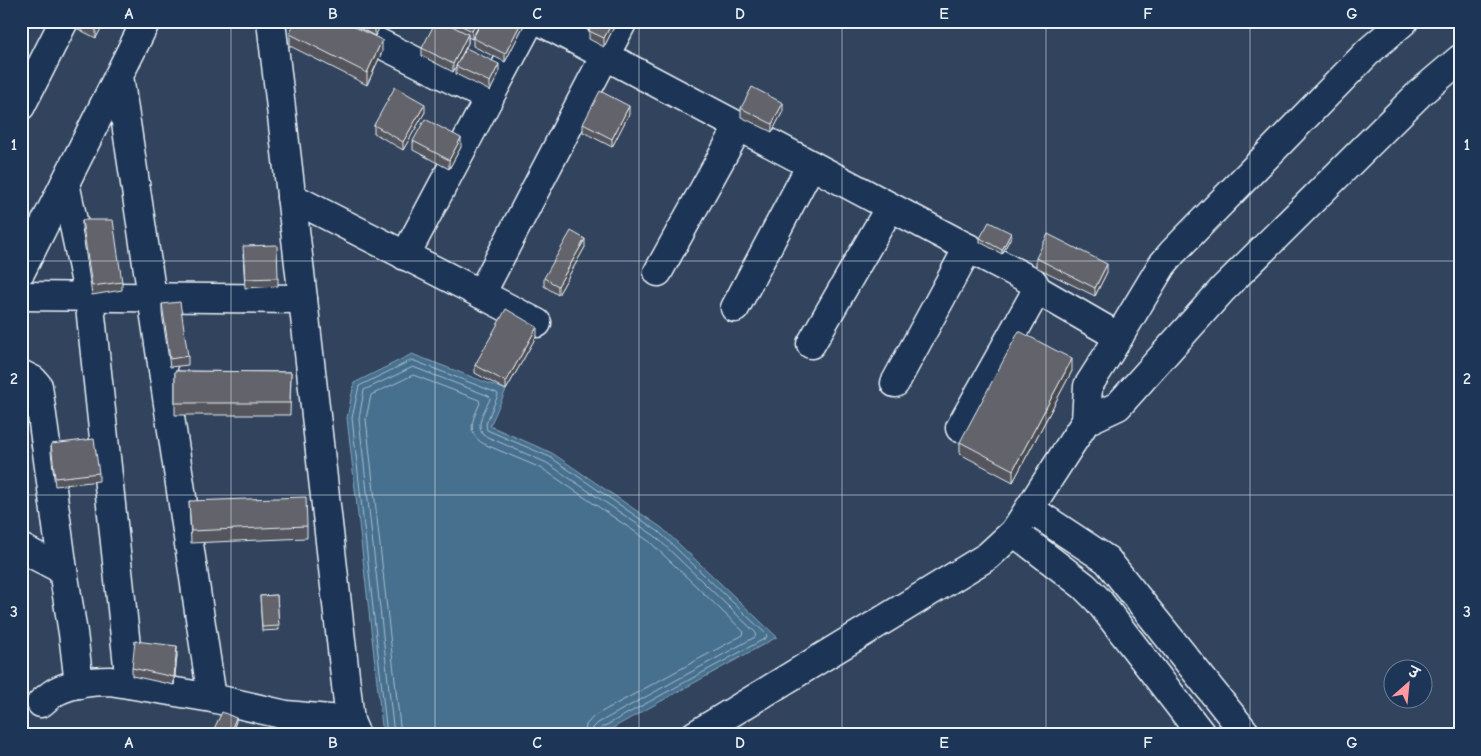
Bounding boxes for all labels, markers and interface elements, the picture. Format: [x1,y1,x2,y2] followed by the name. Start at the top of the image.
[125,5,134,23] text: A
[328,5,338,23] text: B
[532,5,542,23] text: C
[735,5,745,23] text: D
[939,5,949,23] text: E
[1143,5,1153,23] text: F
[1346,5,1358,23] text: G
[11,136,17,154] text: 1
[1464,136,1470,154] text: 1
[10,370,18,388] text: 2
[1463,370,1471,388] text: 2
[10,603,18,621] text: 3
[1463,603,1471,621] text: 3
[1384,658,1434,708] north arrow
[1404,662,1423,683] text: उ
[125,734,134,752] text: A
[328,734,338,752] text: B
[532,734,542,752] text: C
[735,734,745,752] text: D
[939,734,949,752] text: E
[1143,734,1153,752] text: F
[1346,734,1358,752] text: G

